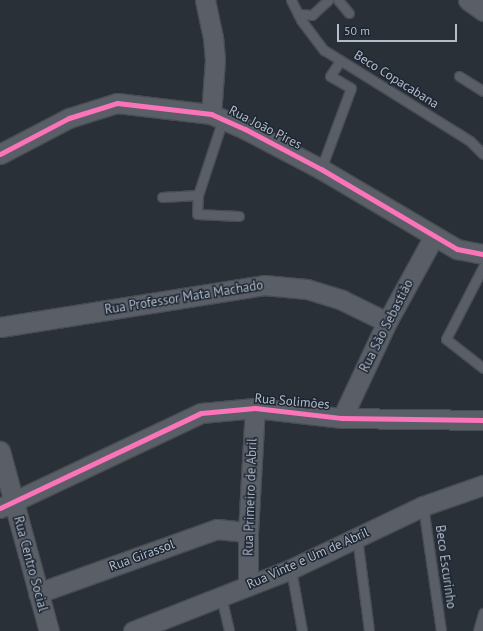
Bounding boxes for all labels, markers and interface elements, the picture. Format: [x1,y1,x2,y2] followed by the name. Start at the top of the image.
[339,16,459,42] scale bar
[344,23,370,38] text: 50 m
[351,48,441,112] street label: Beco Copacabana
[226,103,304,153] street label: Rua João Pires
[357,277,417,375] street label: Rua São Sebastião
[104,278,264,318] street label: Rua Professor Mata Machado
[254,391,330,413] street label: Rua Solimões
[241,438,261,556] street label: Rua Primeiro de Abril
[10,515,50,613] street label: Rua Centro Social
[431,524,459,610] street label: Beco Escurinho
[244,525,372,593] street label: Rua Vinte e Um de Abril
[107,537,177,575] street label: Rua Girassol

